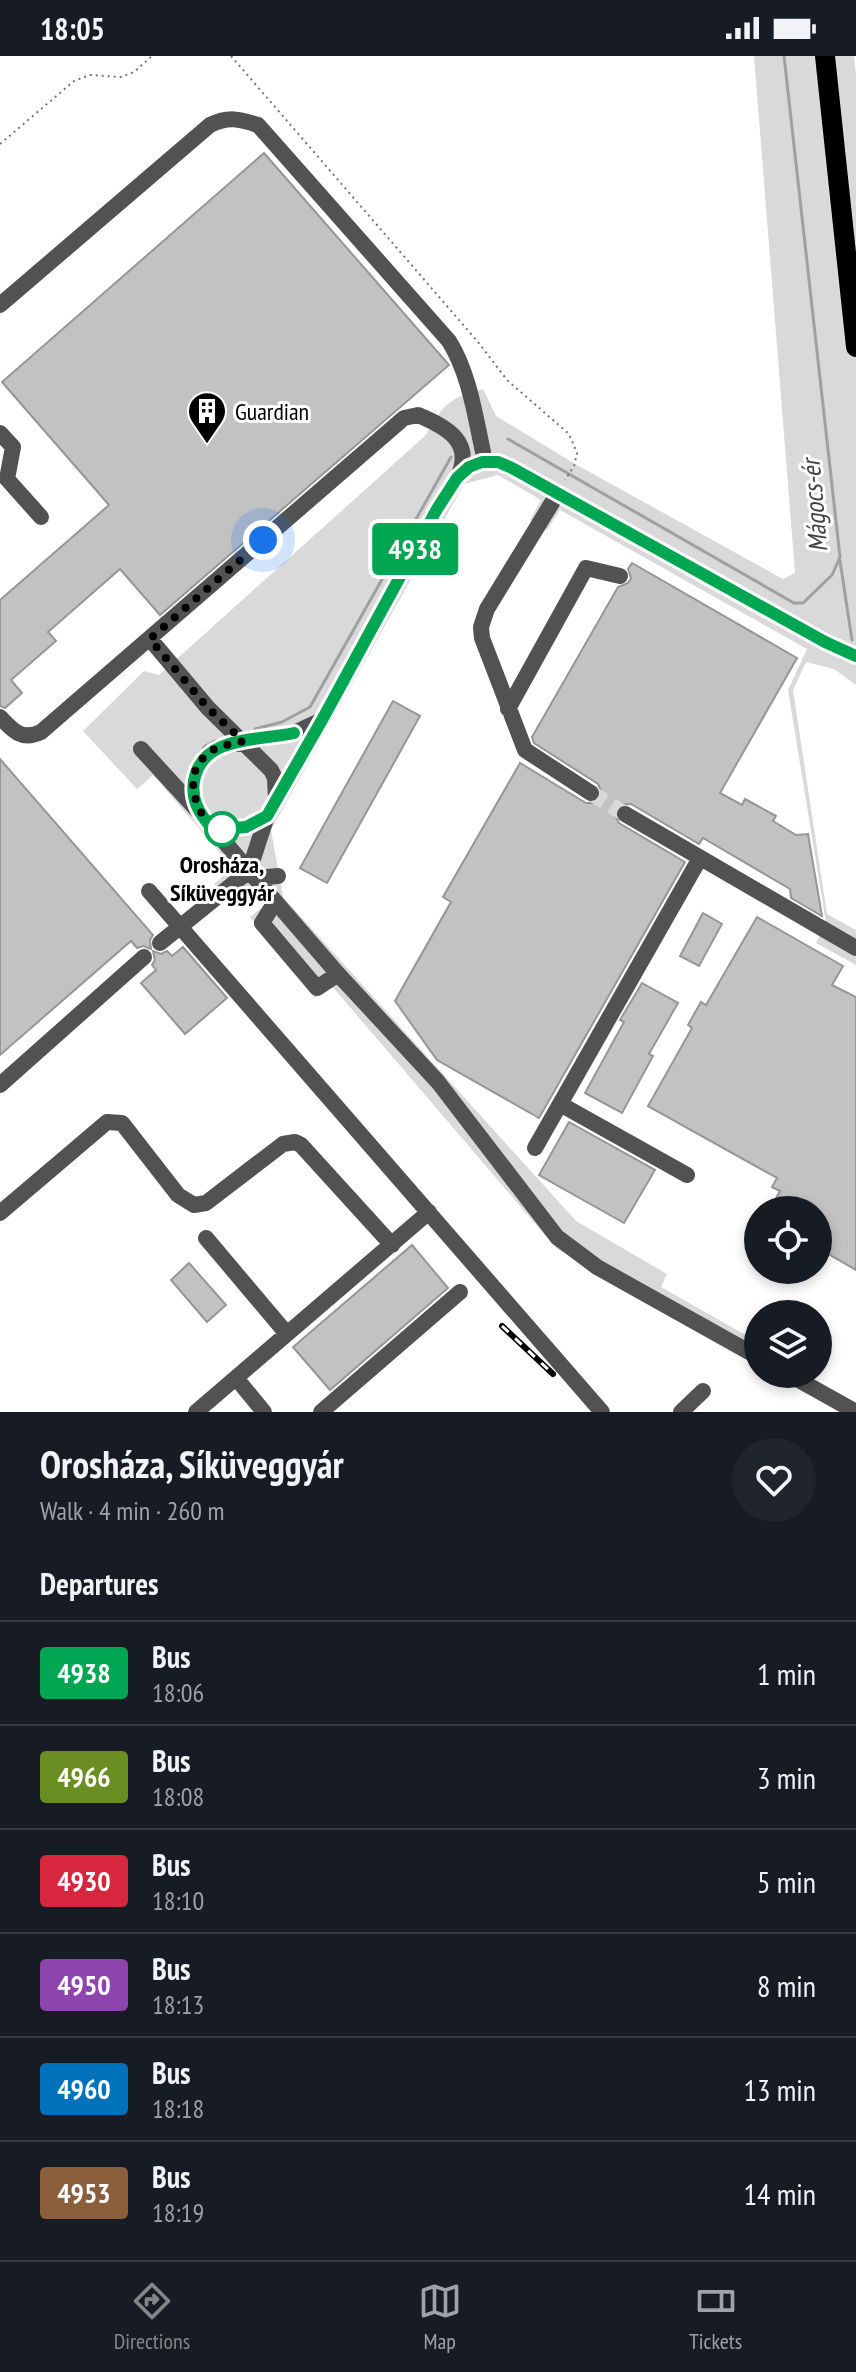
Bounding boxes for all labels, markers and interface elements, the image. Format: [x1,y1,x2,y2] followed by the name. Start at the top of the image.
[40,9,105,48] text: 18:05
[186,390,228,445] building icon: Guardian
[235,396,309,427] place label: Guardian
[793,454,834,554] water label: Mágocs-ér
[243,520,283,560] your location
[359,523,471,575] line badge: 4938
[388,530,442,567] text: 4938
[205,812,239,846] marker: Orosháza, Síküveggyár
[170,849,275,908] place label: Orosháza, Síküveggyár
[744,1196,832,1388] map controls
[744,1196,832,1284] button: locate
[744,1300,832,1388] button: layers
[732,1438,816,1522] button: heart
[40,1439,344,1488] text: Orosháza, Síküveggyár
[40,1494,224,1527] text: Walk · 4 min · 260 m
[40,1564,158,1603] text: Departures
[152,1637,191,1676] text: Bus
[57,1654,111,1691] text: 4938
[757,1654,816,1693] text: 1 min
[152,1676,204,1709] text: 18:06
[152,1741,191,1780] text: Bus
[57,1758,111,1795] text: 4966
[757,1758,816,1797] text: 3 min
[152,1780,204,1813] text: 18:08
[152,1845,191,1884] text: Bus
[57,1862,111,1899] text: 4930
[757,1862,816,1901] text: 5 min
[152,1884,204,1917] text: 18:10
[152,1949,191,1988] text: Bus
[57,1966,111,2003] text: 4950
[757,1966,816,2005] text: 8 min
[152,1988,204,2021] text: 18:13
[152,2053,191,2092] text: Bus
[57,2070,111,2107] text: 4960
[743,2070,816,2109] text: 13 min
[152,2092,204,2125] text: 18:18
[152,2157,191,2196] text: Bus
[57,2174,111,2211] text: 4953
[743,2174,816,2213] text: 14 min
[152,2196,204,2229] text: 18:19
[114,2279,190,2355] tab: Directions
[418,2279,462,2355] tab: Map
[689,2279,742,2355] tab: Tickets

